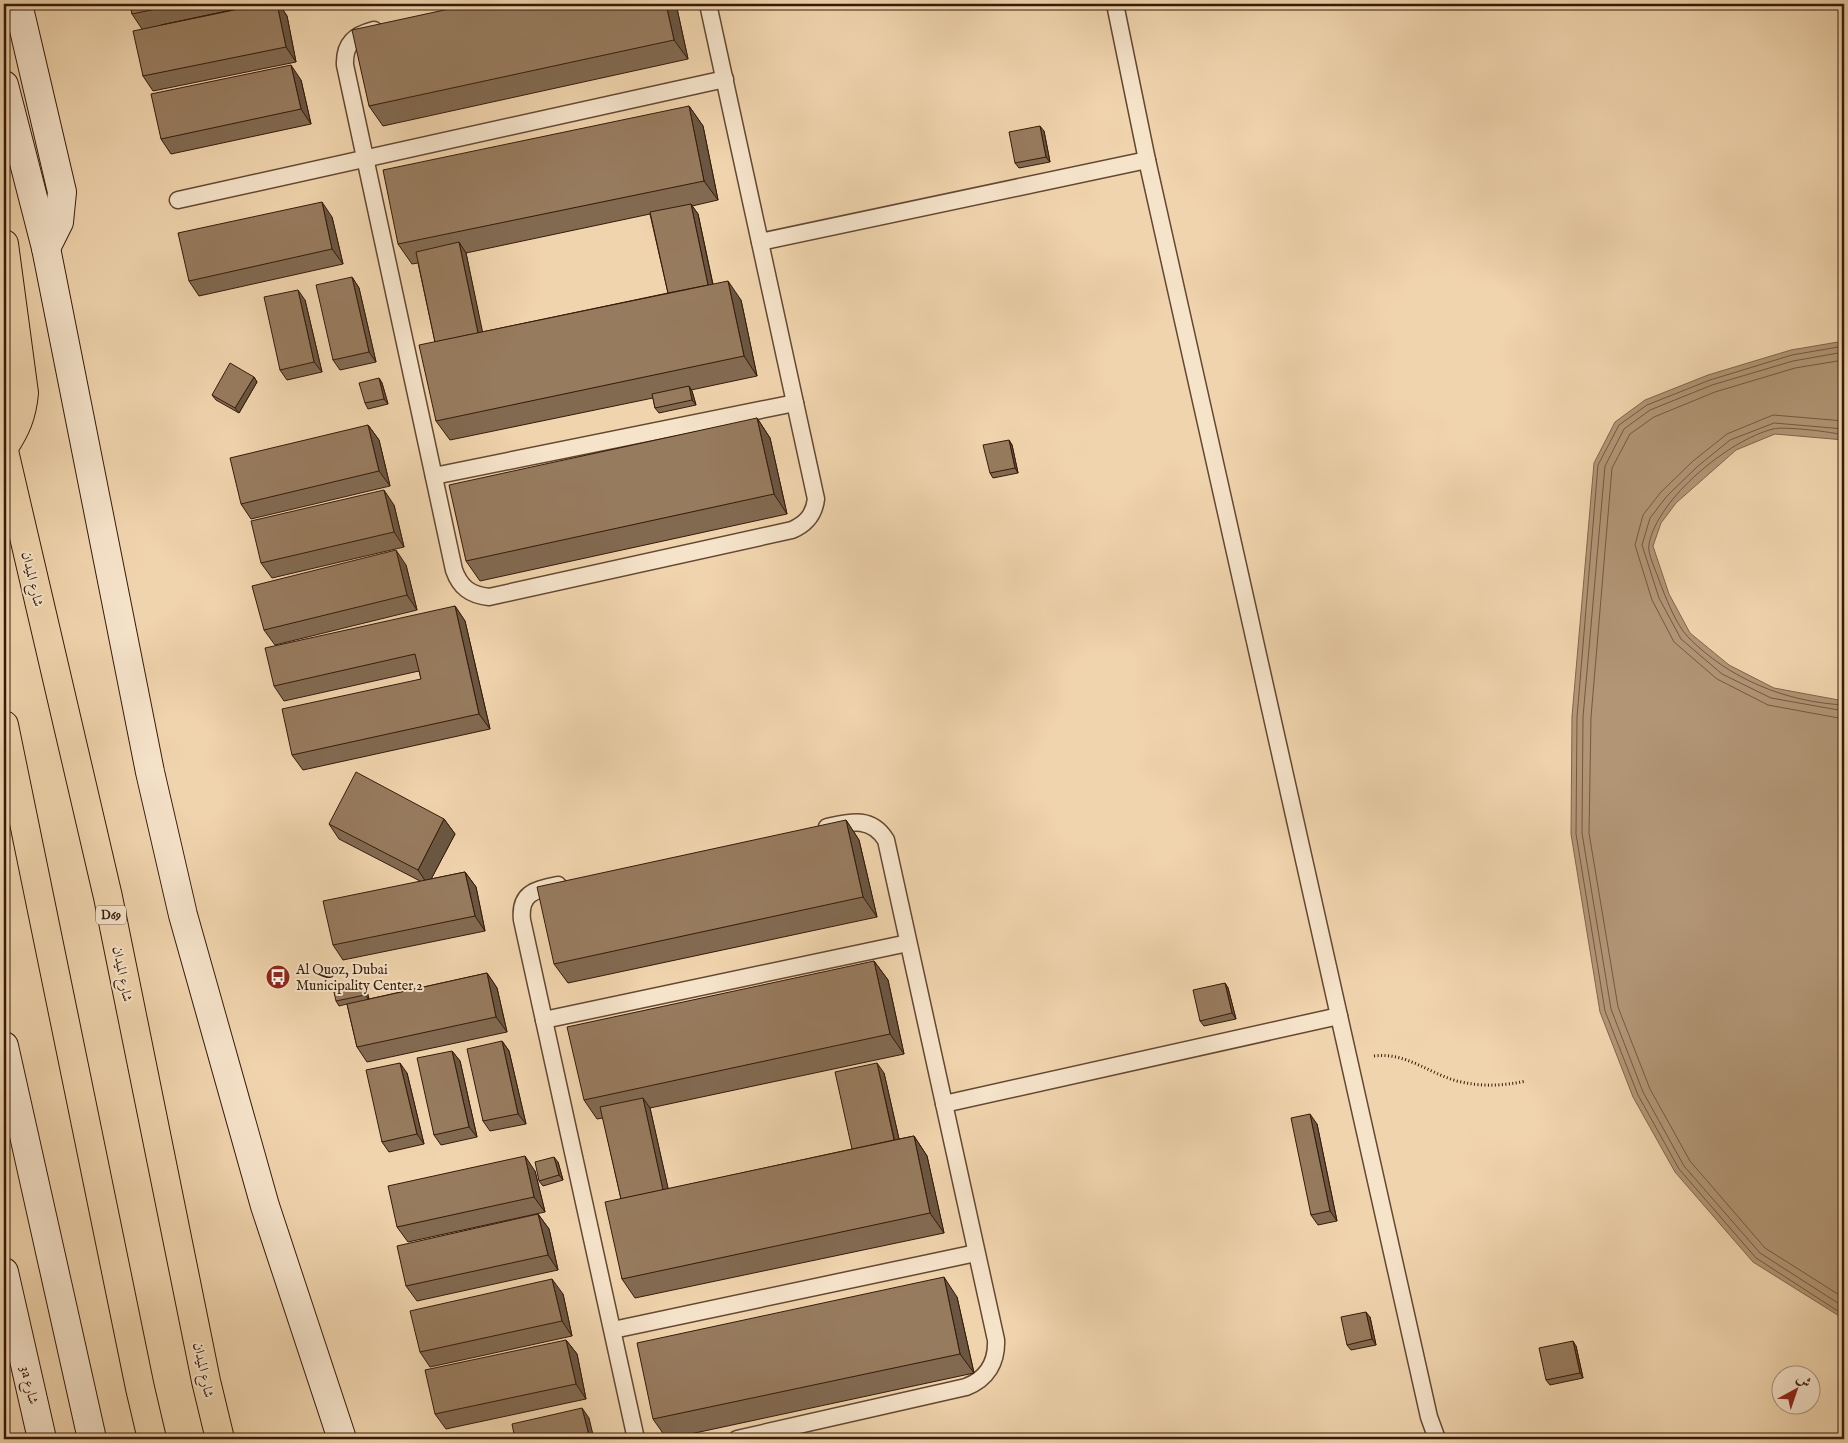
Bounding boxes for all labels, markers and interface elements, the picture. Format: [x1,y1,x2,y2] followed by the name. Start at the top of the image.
[15,550,47,609] street label: شارع الميدان
[96,906,126,924] road number: D69
[106,945,136,1004] street label: شارع الميدان
[295,961,423,995] place label: Al Quoz, Dubai Municipality Center 2
[265,964,291,990] bus stop icon: Al Quoz, Dubai Municipality Center 2
[186,1341,218,1400] street label: شارع الميدان
[14,1364,42,1407] street label: 3a شارع
[1770,1366,1820,1416] north arrow
[1793,1369,1815,1392] text: ش

